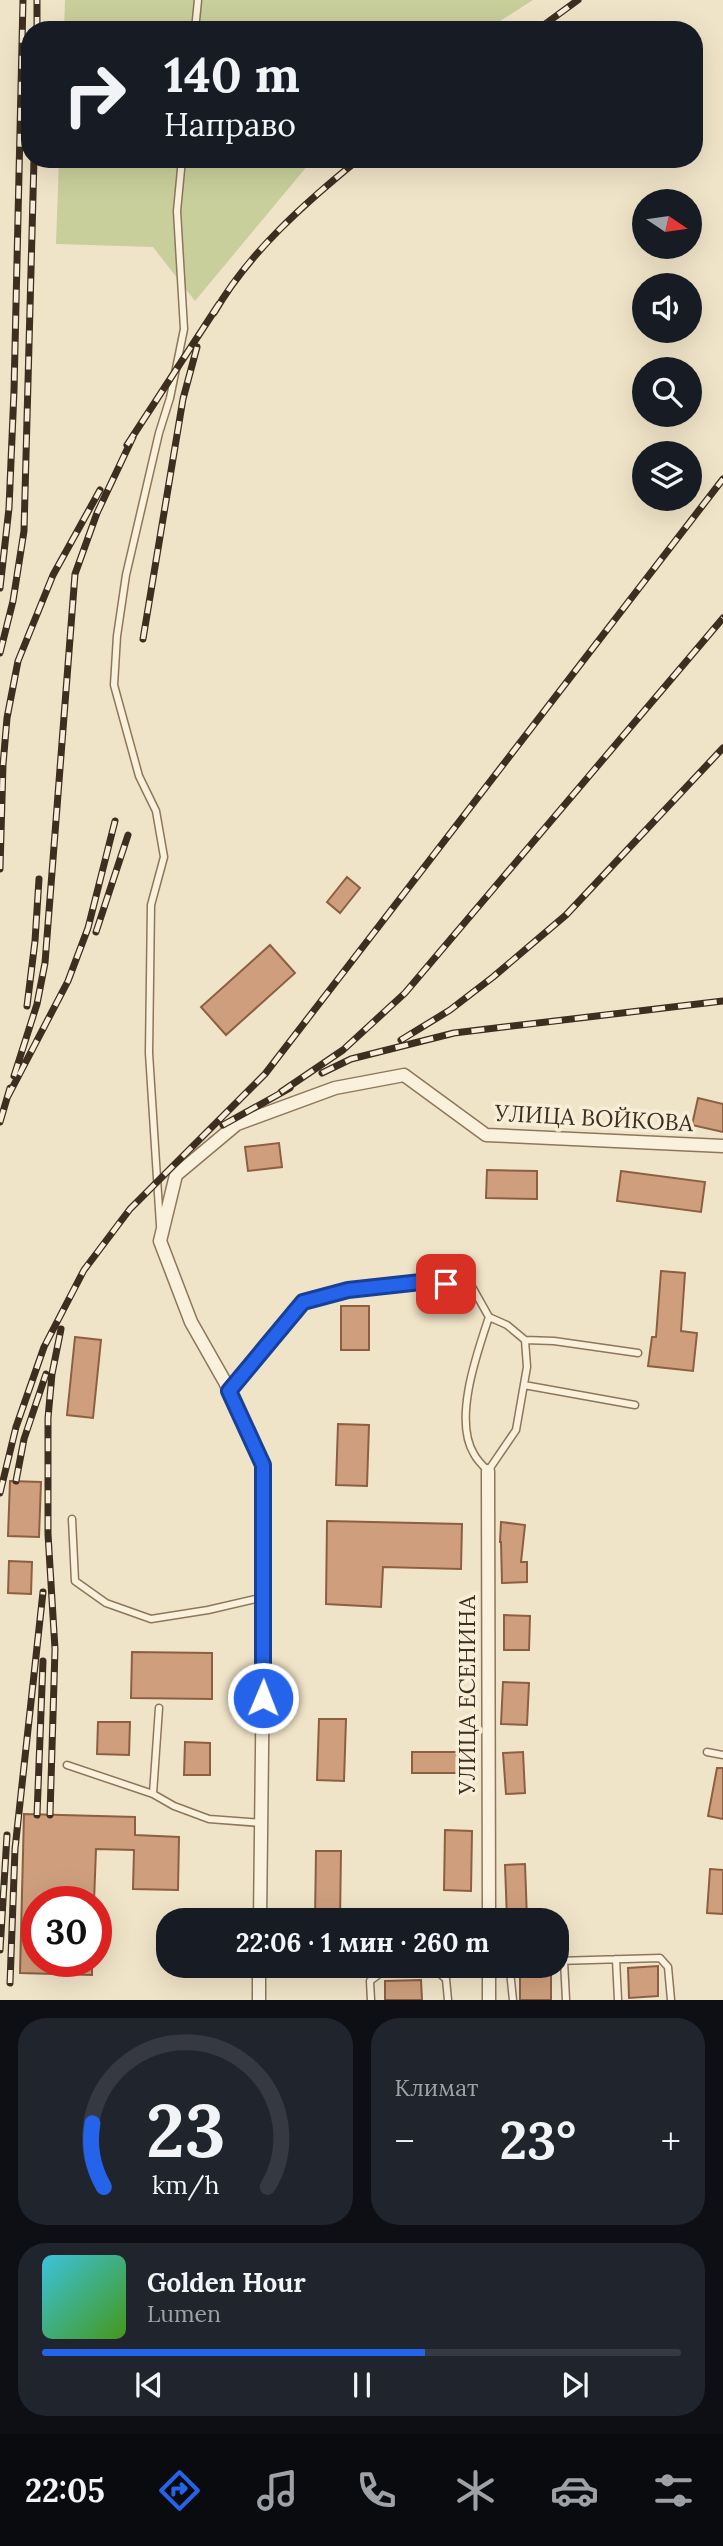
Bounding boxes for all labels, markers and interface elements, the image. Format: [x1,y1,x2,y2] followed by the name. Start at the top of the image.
[164,43,300,105] text: 140 m
[49,49,140,140] icon: right
[164,104,296,145] text: Направо
[632,189,702,259] north arrow
[632,189,702,511] map controls
[632,273,702,343] button: sound
[632,357,702,427] button: search
[632,441,702,511] button: layers
[493,1098,694,1137] street label: УЛИЦА ВОЙКОВА
[416,1254,476,1314] pin
[427,1265,465,1303] icon: arrive
[452,1595,481,1796] street label: УЛИЦА ЕСЕНИНА
[226,1661,300,1735] position arrow
[21,1886,112,1977] speed limit sign: 30
[236,1926,489,1959] text: 22:06 · 1 мин · 260 m
[395,2073,478,2102] text: Климат
[145,2085,225,2178] text: 23
[499,2107,576,2173] text: 23°
[395,2117,415,2165] text: −
[661,2117,681,2165] text: +
[151,2169,219,2201] text: km/h
[147,2266,306,2299] text: Golden Hour
[147,2299,221,2328] text: Lumen
[130,2366,168,2404] icon: previous
[343,2366,381,2404] icon: pause
[556,2366,594,2404] icon: next
[155,2466,204,2515] icon: directions
[253,2466,302,2515] icon: music
[352,2466,401,2515] icon: phone
[451,2466,500,2515] icon: climate
[550,2466,599,2515] icon: car
[649,2466,698,2515] icon: filters
[25,2470,105,2511] text: 22:05

